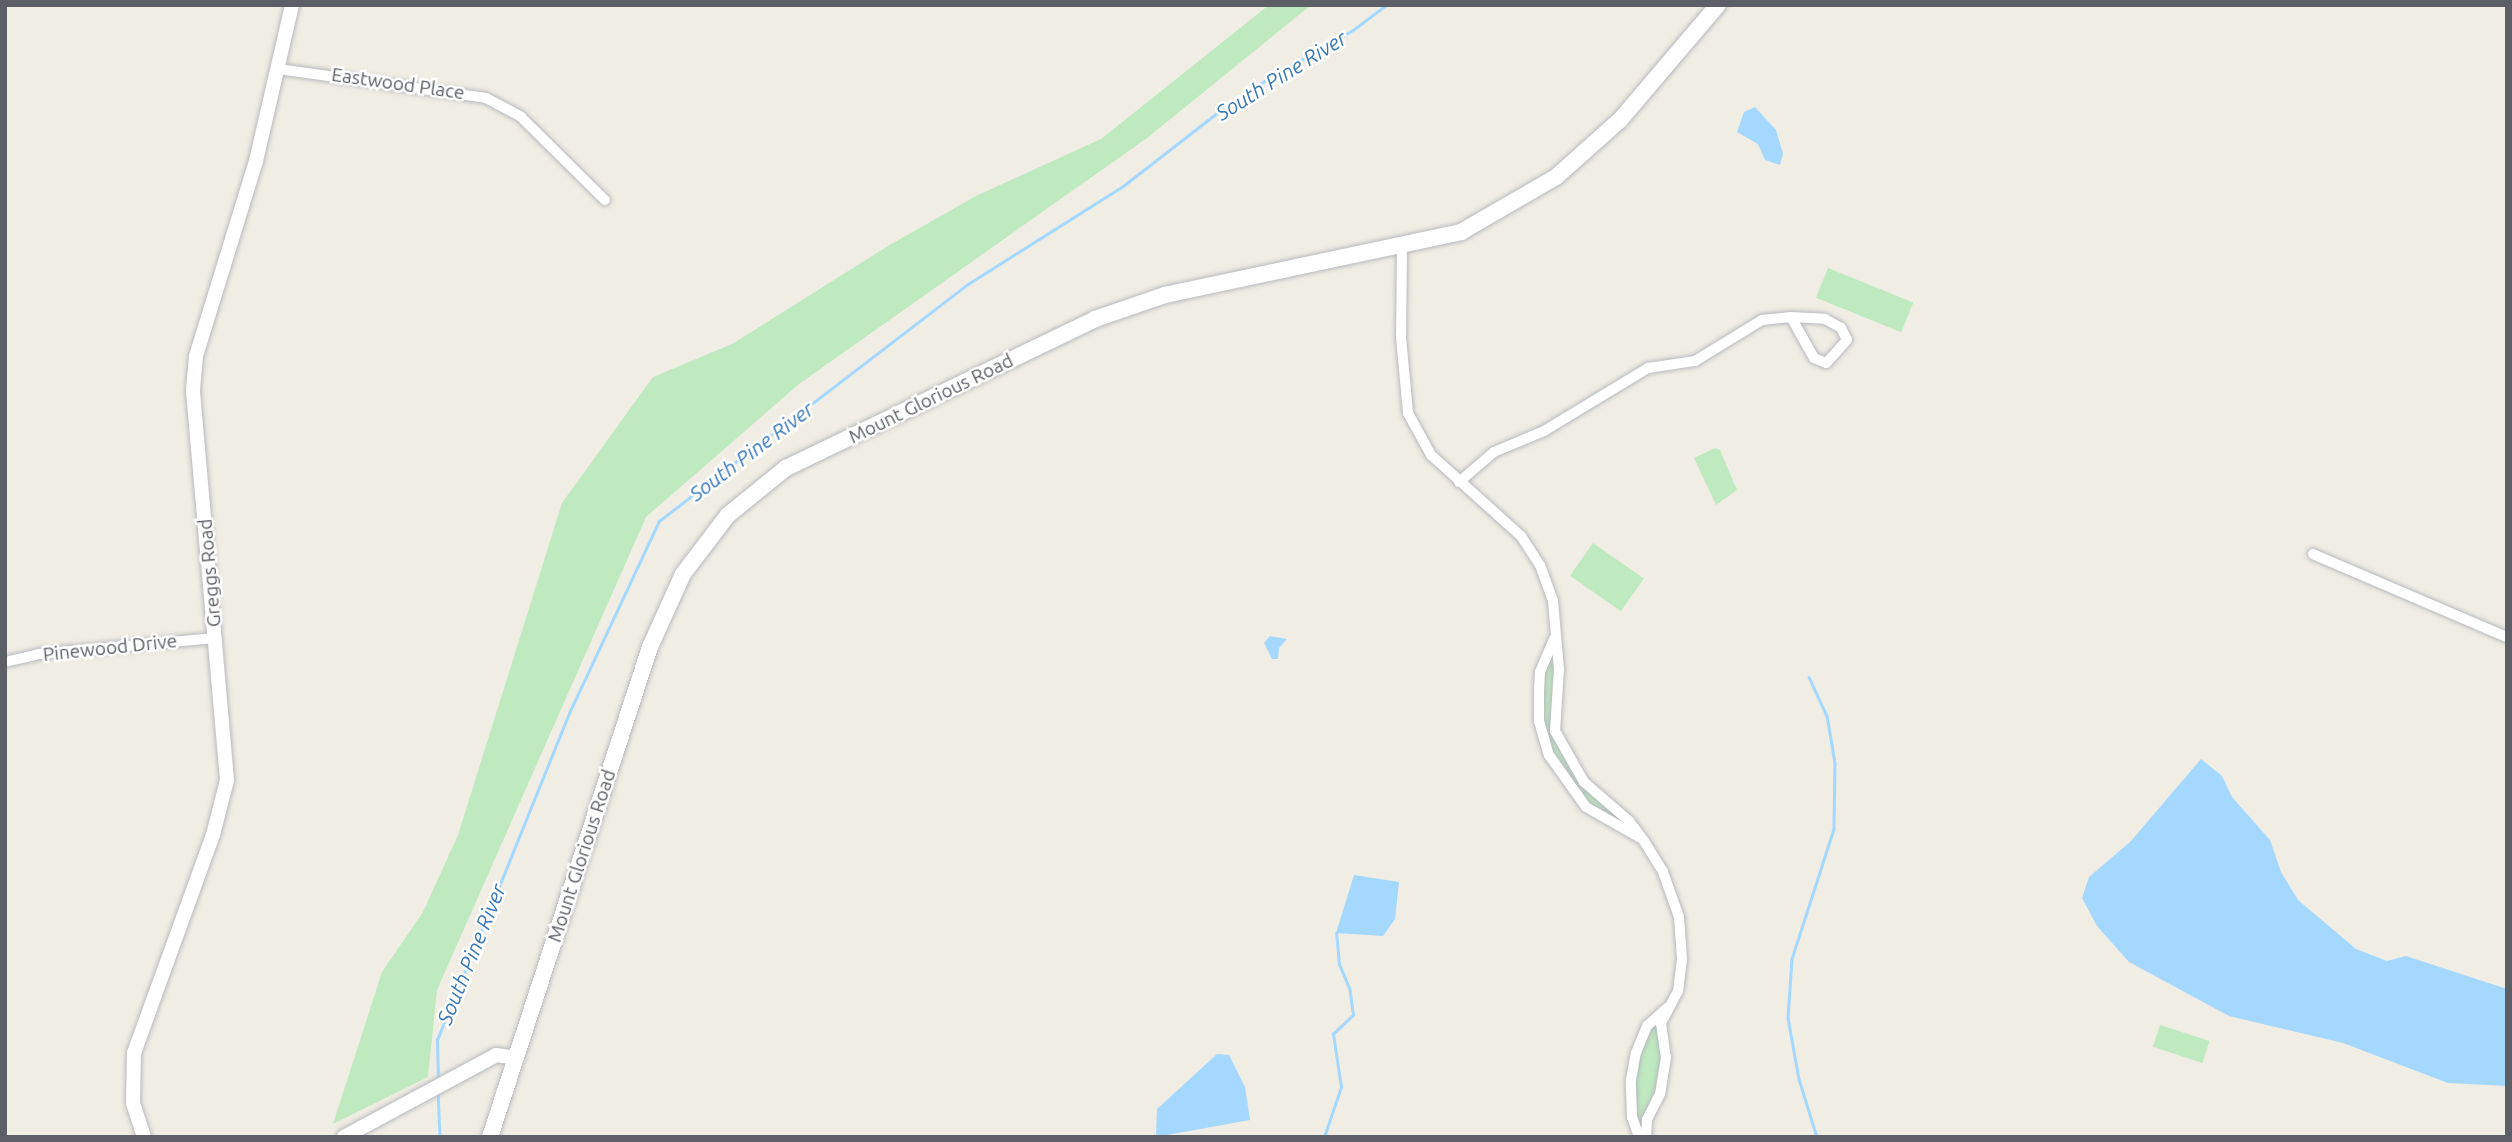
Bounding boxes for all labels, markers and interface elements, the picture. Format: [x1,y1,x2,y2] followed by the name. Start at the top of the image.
[1211,25,1351,125] water label: South Pine River
[330,63,466,105] street label: Eastwood Place
[845,349,1017,449] street label: Mount Glorious Road
[684,396,818,506] water label: South Pine River
[194,518,226,628] street label: Greggs Road
[42,630,178,666] street label: Pinewood Drive
[543,767,621,945] street label: Mount Glorious Road
[431,880,511,1028] water label: South Pine River

